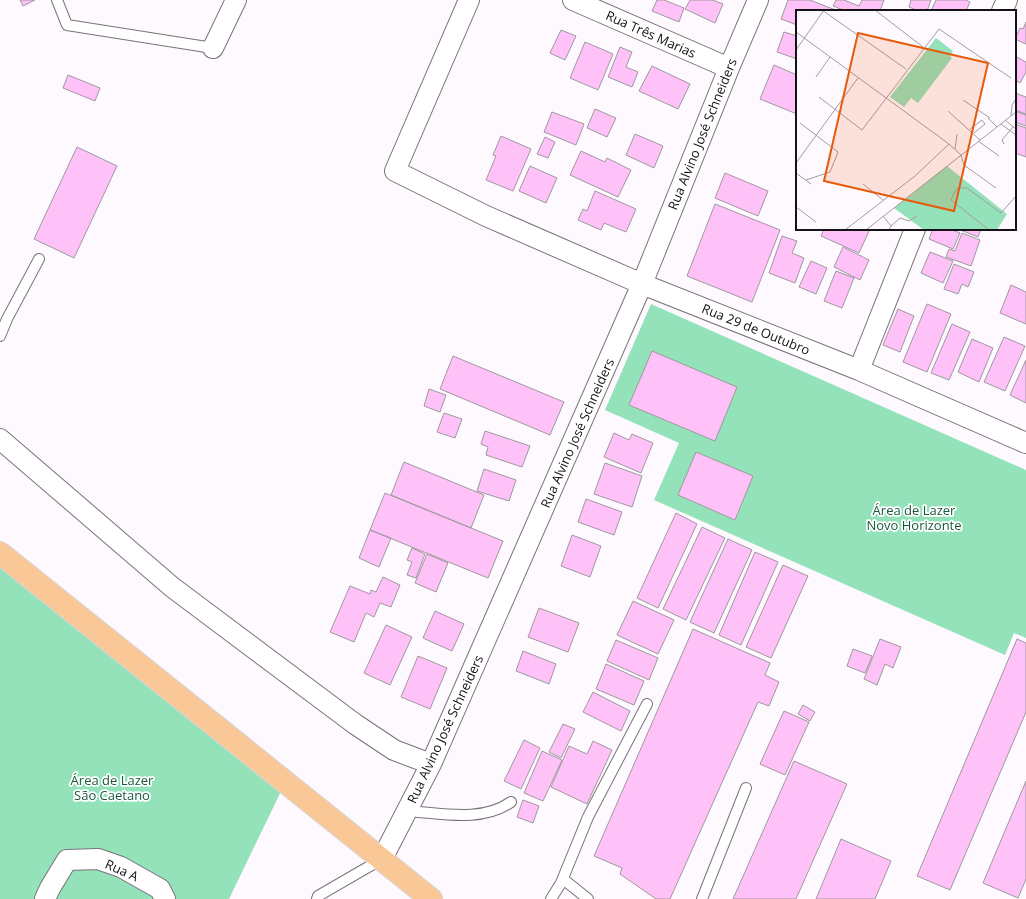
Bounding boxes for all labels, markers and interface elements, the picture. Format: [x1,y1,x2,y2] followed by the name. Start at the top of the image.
[603,6,699,62] street label: Rua Três Marias
[796,10,1016,230] inset map
[663,56,741,212] street label: Rua Alvino José Schneiders
[699,299,813,359] street label: Rua 29 de Outubro
[536,355,618,511] street label: Rua Alvino José Schneiders
[866,501,962,534] park label: Área de Lazer Novo Horizonte
[403,652,487,806] street label: Rua Alvino José Schneiders
[71,771,154,804] park label: Área de Lazer São Caetano
[102,855,142,886] street label: Rua A

